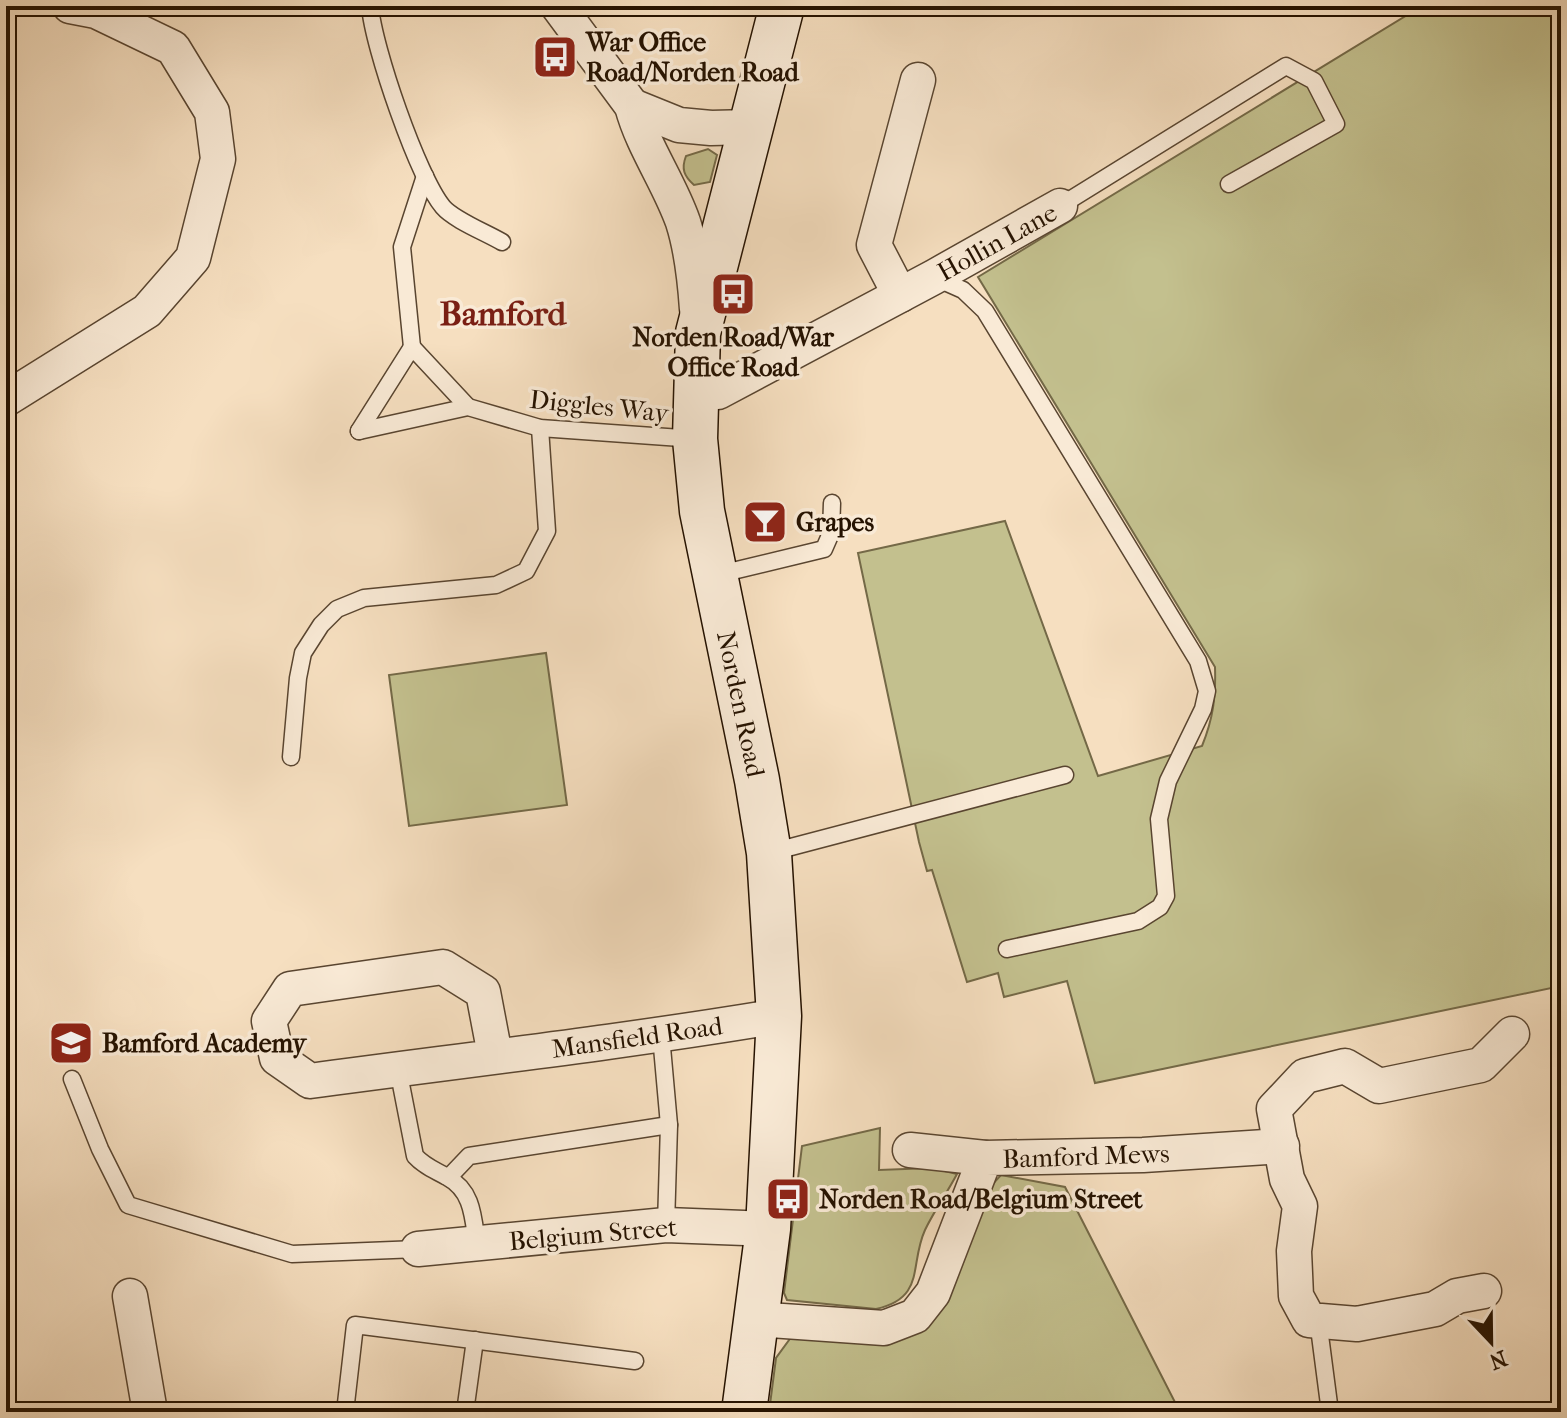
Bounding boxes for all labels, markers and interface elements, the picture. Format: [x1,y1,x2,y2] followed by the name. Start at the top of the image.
[585,27,800,88] place label: War Office Road/Norden Road
[531,33,579,81] bus stop icon: War Office Road/Norden Road
[932,197,1062,288] street label: Hollin Lane
[709,270,757,318] bus stop icon: Norden Road/War Office Road
[440,294,568,334] district label: Bamford
[632,322,835,383] place label: Norden Road/War Office Road
[528,384,671,429] street label: Diggles Way
[741,498,789,546] bar icon: Grapes
[796,507,874,538] place label: Grapes
[710,628,771,781] street label: Norden Road
[550,1010,725,1065] street label: Mansfield Road
[47,1019,95,1067] school or university icon: Bamford Academy
[102,1028,308,1059] place label: Bamford Academy
[1002,1138,1170,1175] street label: Bamford Mews
[764,1175,812,1223] bus stop icon: Norden Road/Belgium Street
[819,1184,1143,1215] place label: Norden Road/Belgium Street
[508,1212,679,1257] street label: Belgium Street
[1451,1302,1531,1382] north arrow
[1485,1344,1511,1375] text: N

